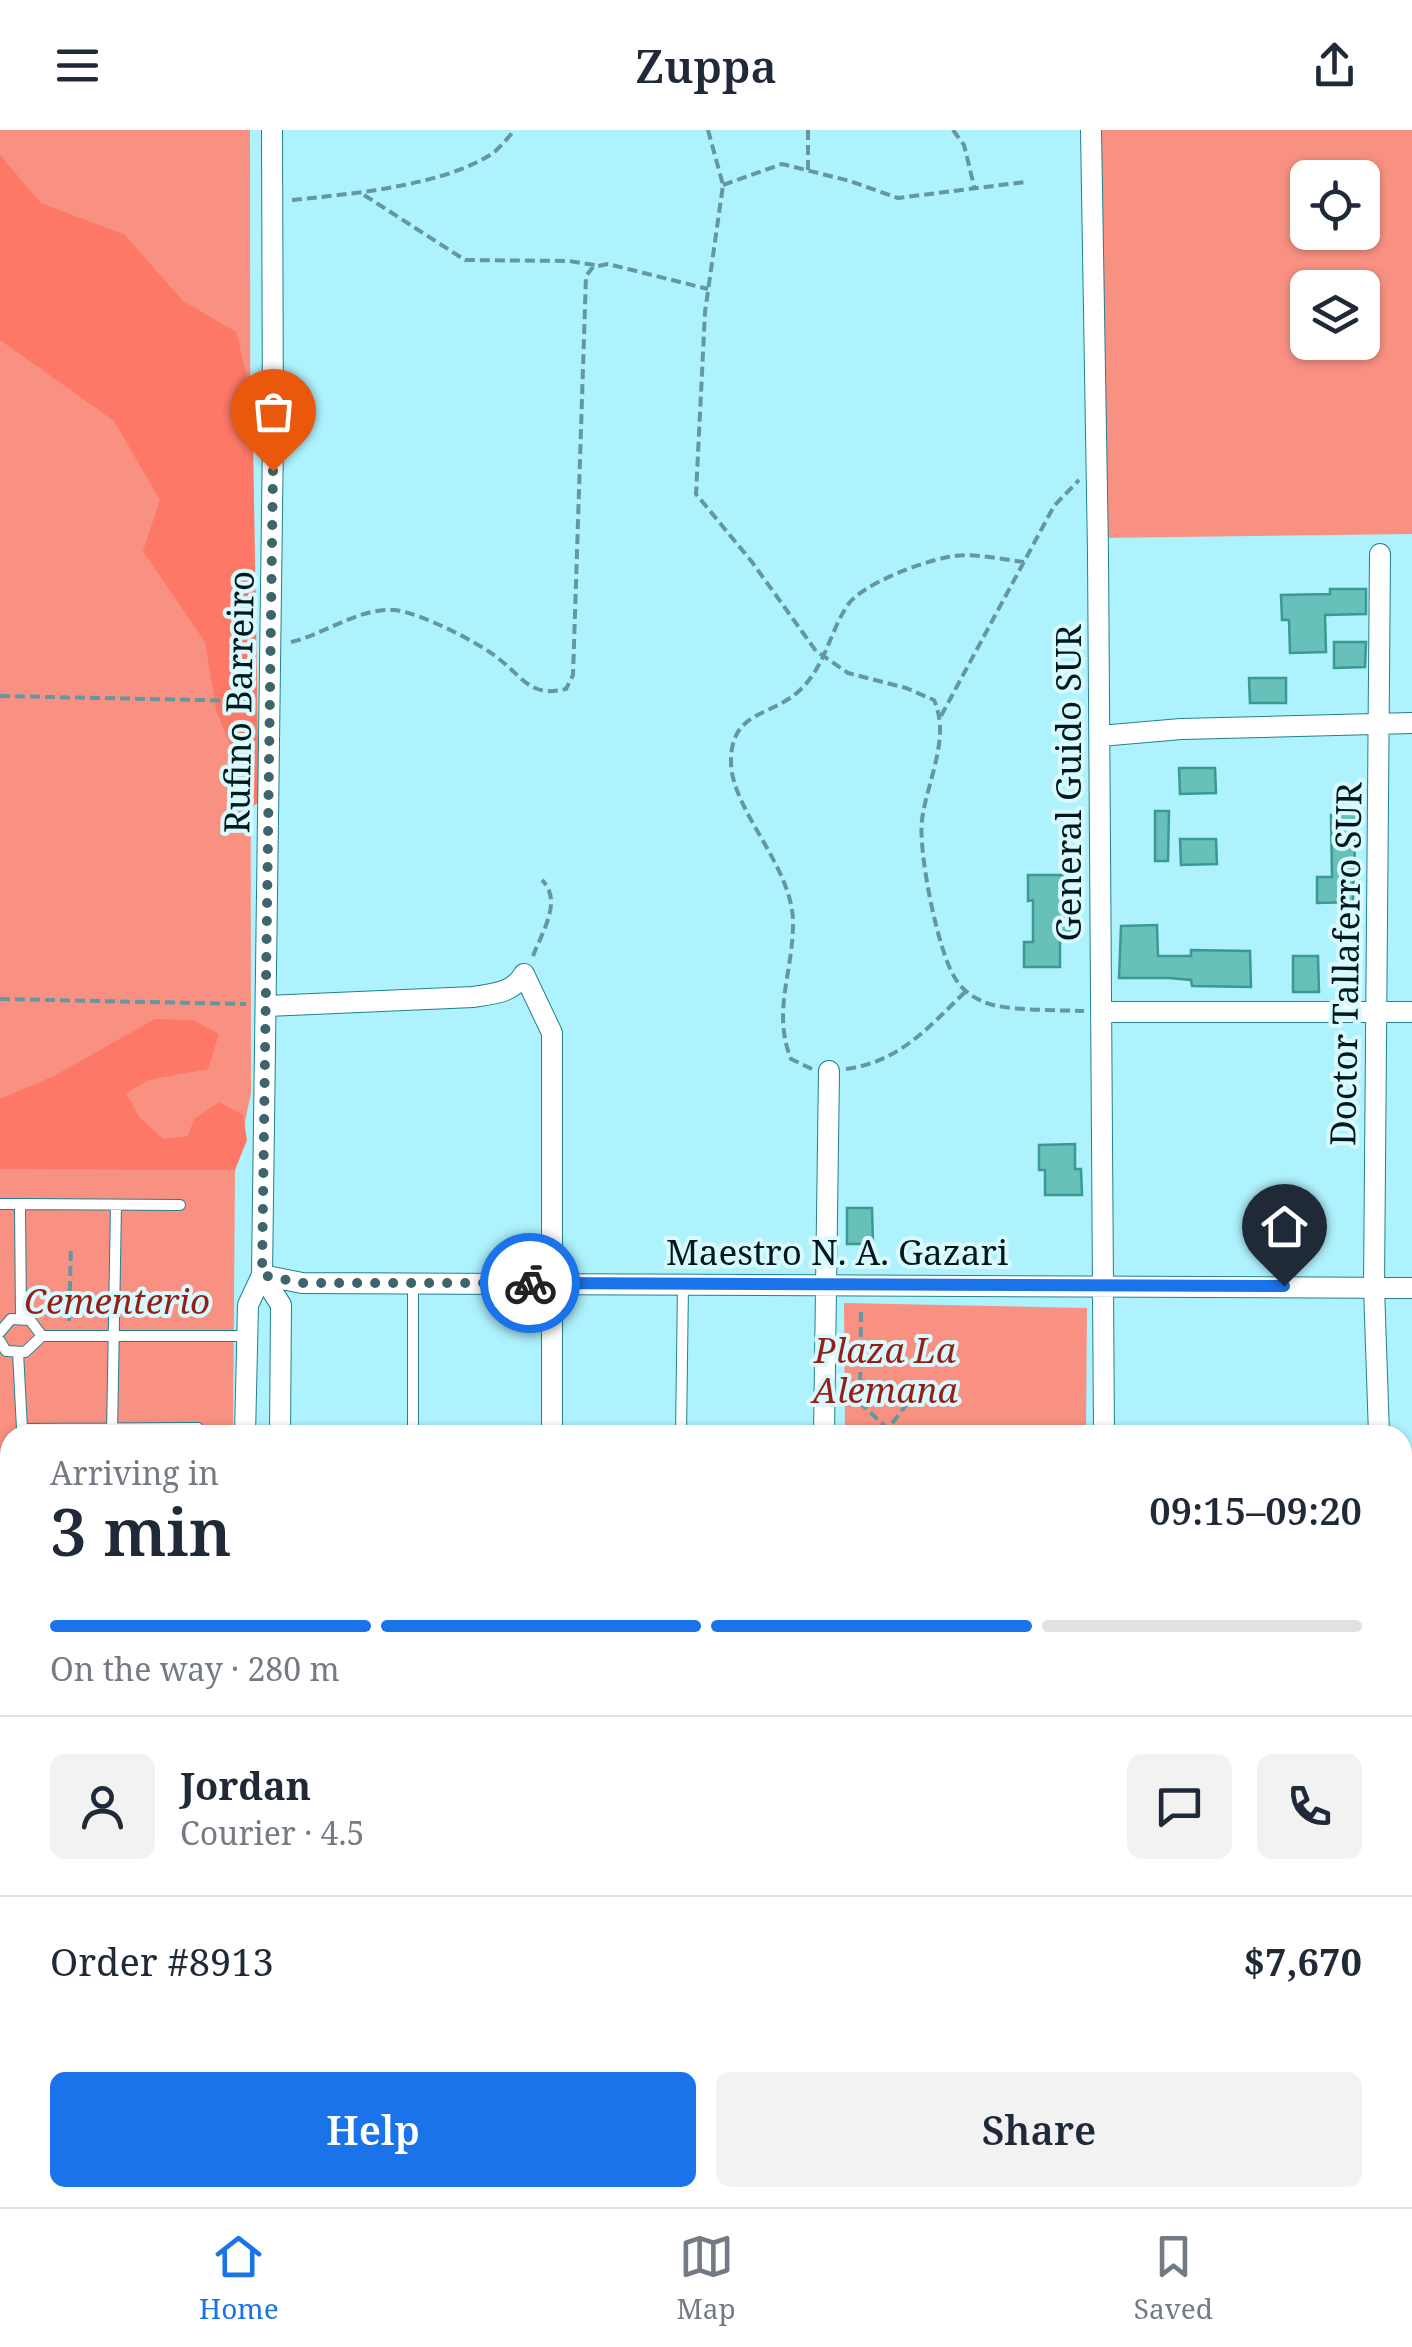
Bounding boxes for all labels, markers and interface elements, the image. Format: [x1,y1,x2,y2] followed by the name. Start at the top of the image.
[635,35,777,96] text: Zuppa
[50,38,105,93] icon: menu
[1307,38,1362,93] icon: share
[1290,160,1380,360] map controls
[1290,160,1380,250] button: locate
[1290,270,1380,360] button: layers
[231,369,316,472] pin
[246,384,301,439] icon: bag
[212,570,264,834] street label: Rufino Barreiro
[1044,624,1091,941] street label: General Guido SUR
[1318,781,1372,1146] street label: Doctor Tallaferro SUR
[1242,1184,1327,1287] pin
[1257,1199,1312,1254] icon: home
[666,1228,1008,1275] street label: Maestro N. A. Gazari
[480,1233,580,1333] courier
[503,1256,558,1311] icon: bike
[24,1277,210,1324] park label: Cementerio
[810,1326,958,1413] park label: Plaza La Alemana
[50,1451,219,1494] text: Arriving in
[1149,1484,1362,1536] text: 09:15–09:20
[50,1487,232,1575] text: 3 min
[50,1647,340,1690] text: On the way · 280 m
[50,1754,155,1859] button: person
[1127,1754,1232,1859] button: chat
[1257,1754,1362,1859] button: phone
[180,1759,311,1811] text: Jordan
[180,1811,364,1854] text: Courier · 4.5
[50,1935,274,1987] text: Order #8913
[1243,1935,1362,1987] text: $7,670
[50,2072,696,2187] button: Help
[716,2072,1362,2187] button: Share
[199,2229,279,2327] tab: Home
[677,2229,736,2327] tab: Map
[1134,2229,1213,2327] tab: Saved

